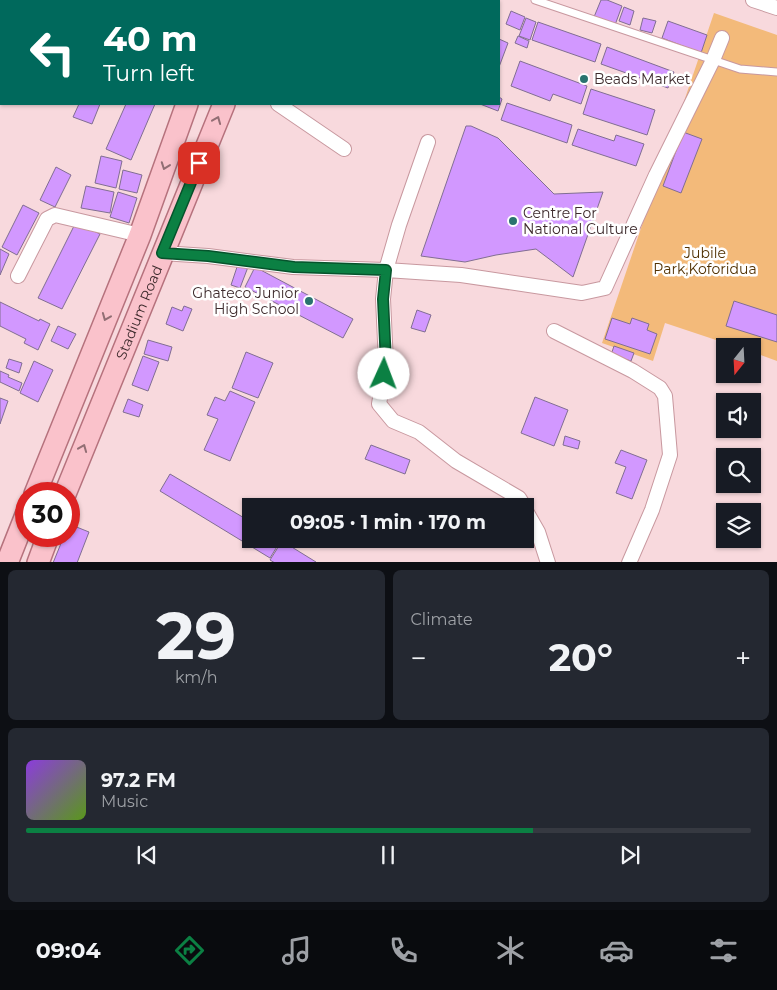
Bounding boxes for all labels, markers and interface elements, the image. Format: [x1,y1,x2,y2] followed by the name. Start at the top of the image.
[103,17,198,60] text: 40 m
[20,20,85,85] icon: left
[103,60,195,87] text: Turn left
[594,70,691,88] place label: Beads Market
[578,73,590,85] marker: Beads Market
[211,116,221,125] one-way arrow
[178,142,220,184] pin
[185,149,213,177] icon: arrive
[161,161,171,170] one-way arrow
[523,204,638,238] place label: Centre For National Culture
[507,215,519,227] marker: Centre For National Culture
[653,244,757,278] park label: Jubile Park,Koforidua
[112,263,166,362] street label: Stadium Road
[192,284,299,318] place label: Ghateco Junior High School
[303,295,315,307] marker: Ghateco Junior High School
[102,313,112,321] one-way arrow
[716,338,761,382] north arrow
[716,338,761,548] map controls
[357,347,409,399] position arrow
[716,393,761,438] button: sound
[78,445,88,453] one-way arrow
[716,448,761,493] button: search
[15,482,80,547] speed limit sign: 30
[716,503,761,548] button: layers
[290,511,486,534] text: 09:05 · 1 min · 170 m
[156,596,236,675] text: 29
[411,610,473,629] text: Climate
[549,634,613,681] text: 20°
[411,641,427,675] text: −
[735,641,751,675] text: +
[175,668,218,687] text: km/h
[101,769,176,792] text: 97.2 FM
[101,792,148,811] text: Music
[133,841,161,869] icon: previous
[374,841,402,869] icon: pause
[616,841,644,869] icon: next
[172,933,207,968] icon: directions
[279,933,314,968] icon: music
[386,933,421,968] icon: phone
[493,933,528,968] icon: climate
[599,933,634,968] icon: car
[706,933,741,968] icon: filters
[36,937,101,964] text: 09:04

